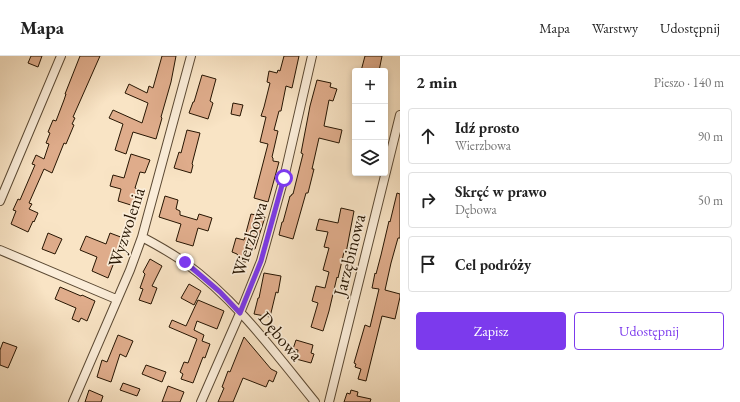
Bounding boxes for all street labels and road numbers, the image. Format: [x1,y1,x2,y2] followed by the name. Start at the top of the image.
[102,184,150,270] street label: Wyzwolenia
[226,198,272,279] street label: Wierzbowa
[327,211,371,301] street label: Jarzębinowa
[254,307,309,366] street label: Dębowa

